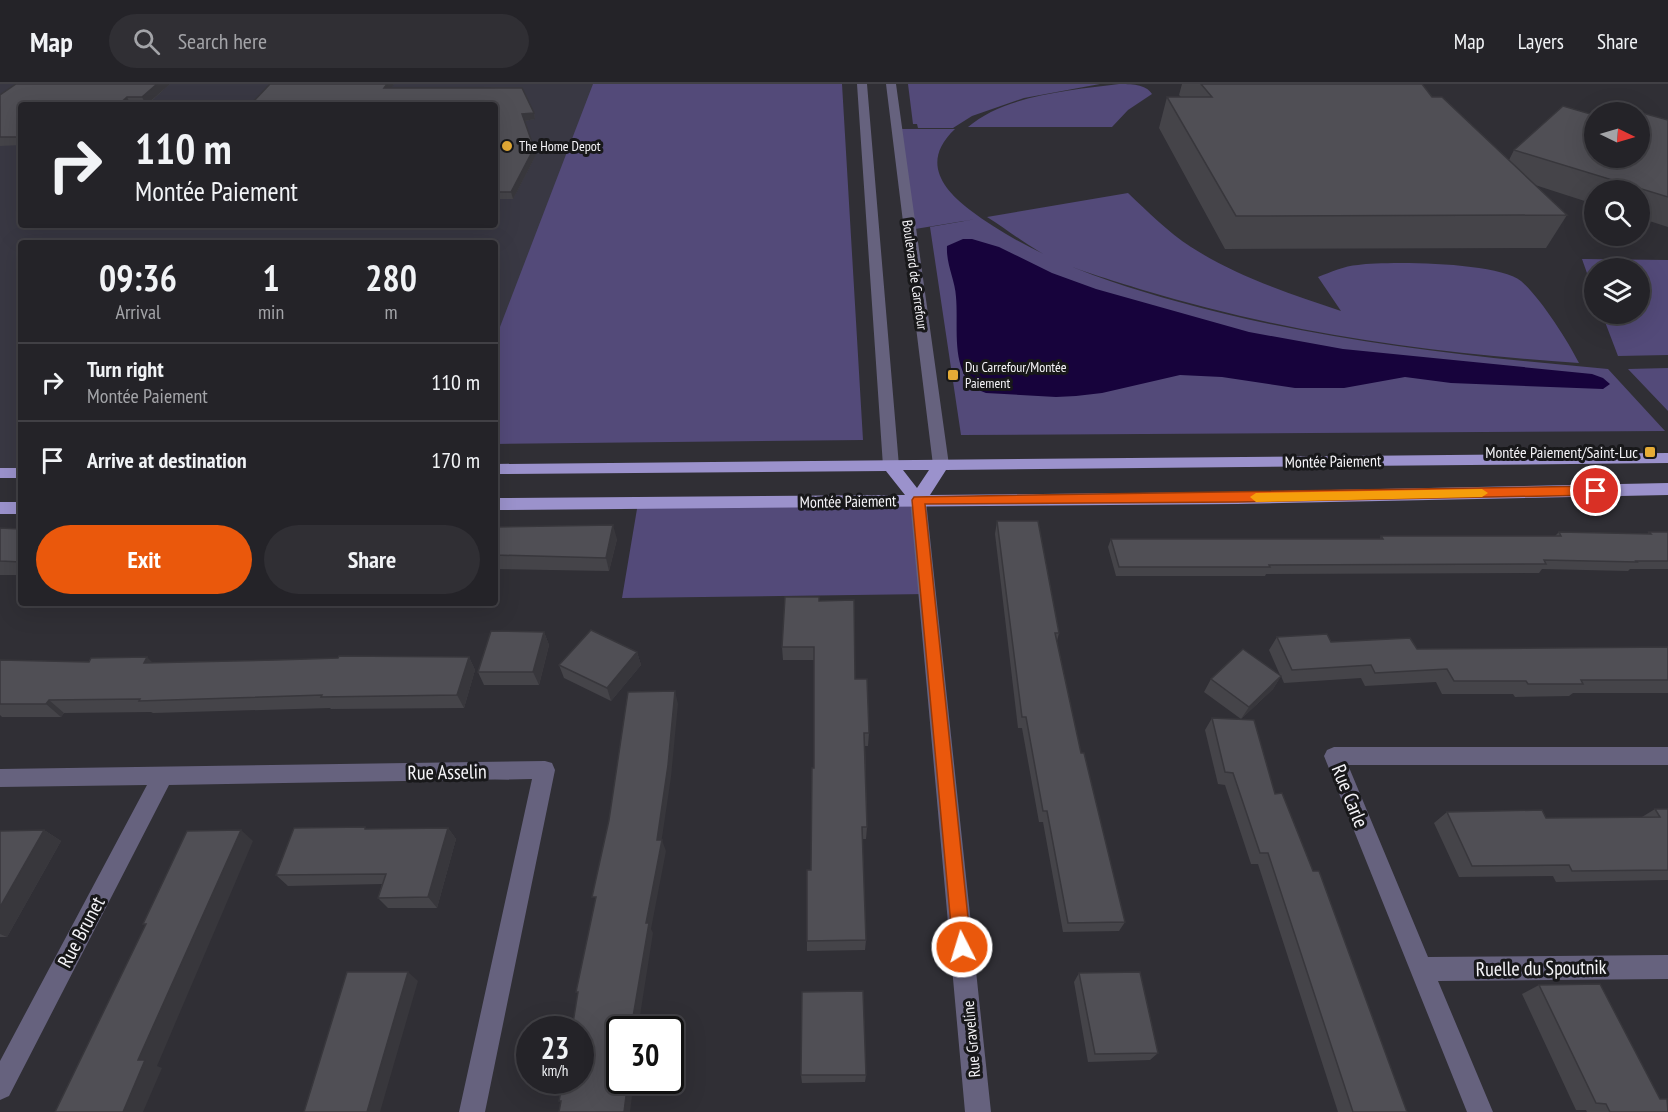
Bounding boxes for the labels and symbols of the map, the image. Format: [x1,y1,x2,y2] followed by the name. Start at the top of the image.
[1584,102,1650,168] north arrow
[519,137,601,155] place label: The Home Depot
[500,139,514,153] marker: The Home Depot
[898,219,932,331] street label: Boulevard de Carrefour
[965,358,1067,392] place label: Du Carrefour/Montée Paiement
[946,368,960,382] marker: Du Carrefour/Montée Paiement
[1485,442,1638,462] place label: Montée Paiement/Saint-Luc
[1643,445,1657,459] marker: Montée Paiement/Saint-Luc
[1285,450,1382,472] street label: Montée Paiement
[1570,465,1621,516] pin
[800,490,897,512] street label: Montée Paiement
[407,758,487,786] street label: Rue Asselin
[1326,760,1374,832] street label: Rue Carle
[51,892,111,972] street label: Rue Brunet
[930,915,994,979] position arrow
[1475,954,1607,982] street label: Ruelle du Spoutnik
[958,1000,984,1078] street label: Rue Graveline
[606,1016,684,1094] speed limit sign: 30

